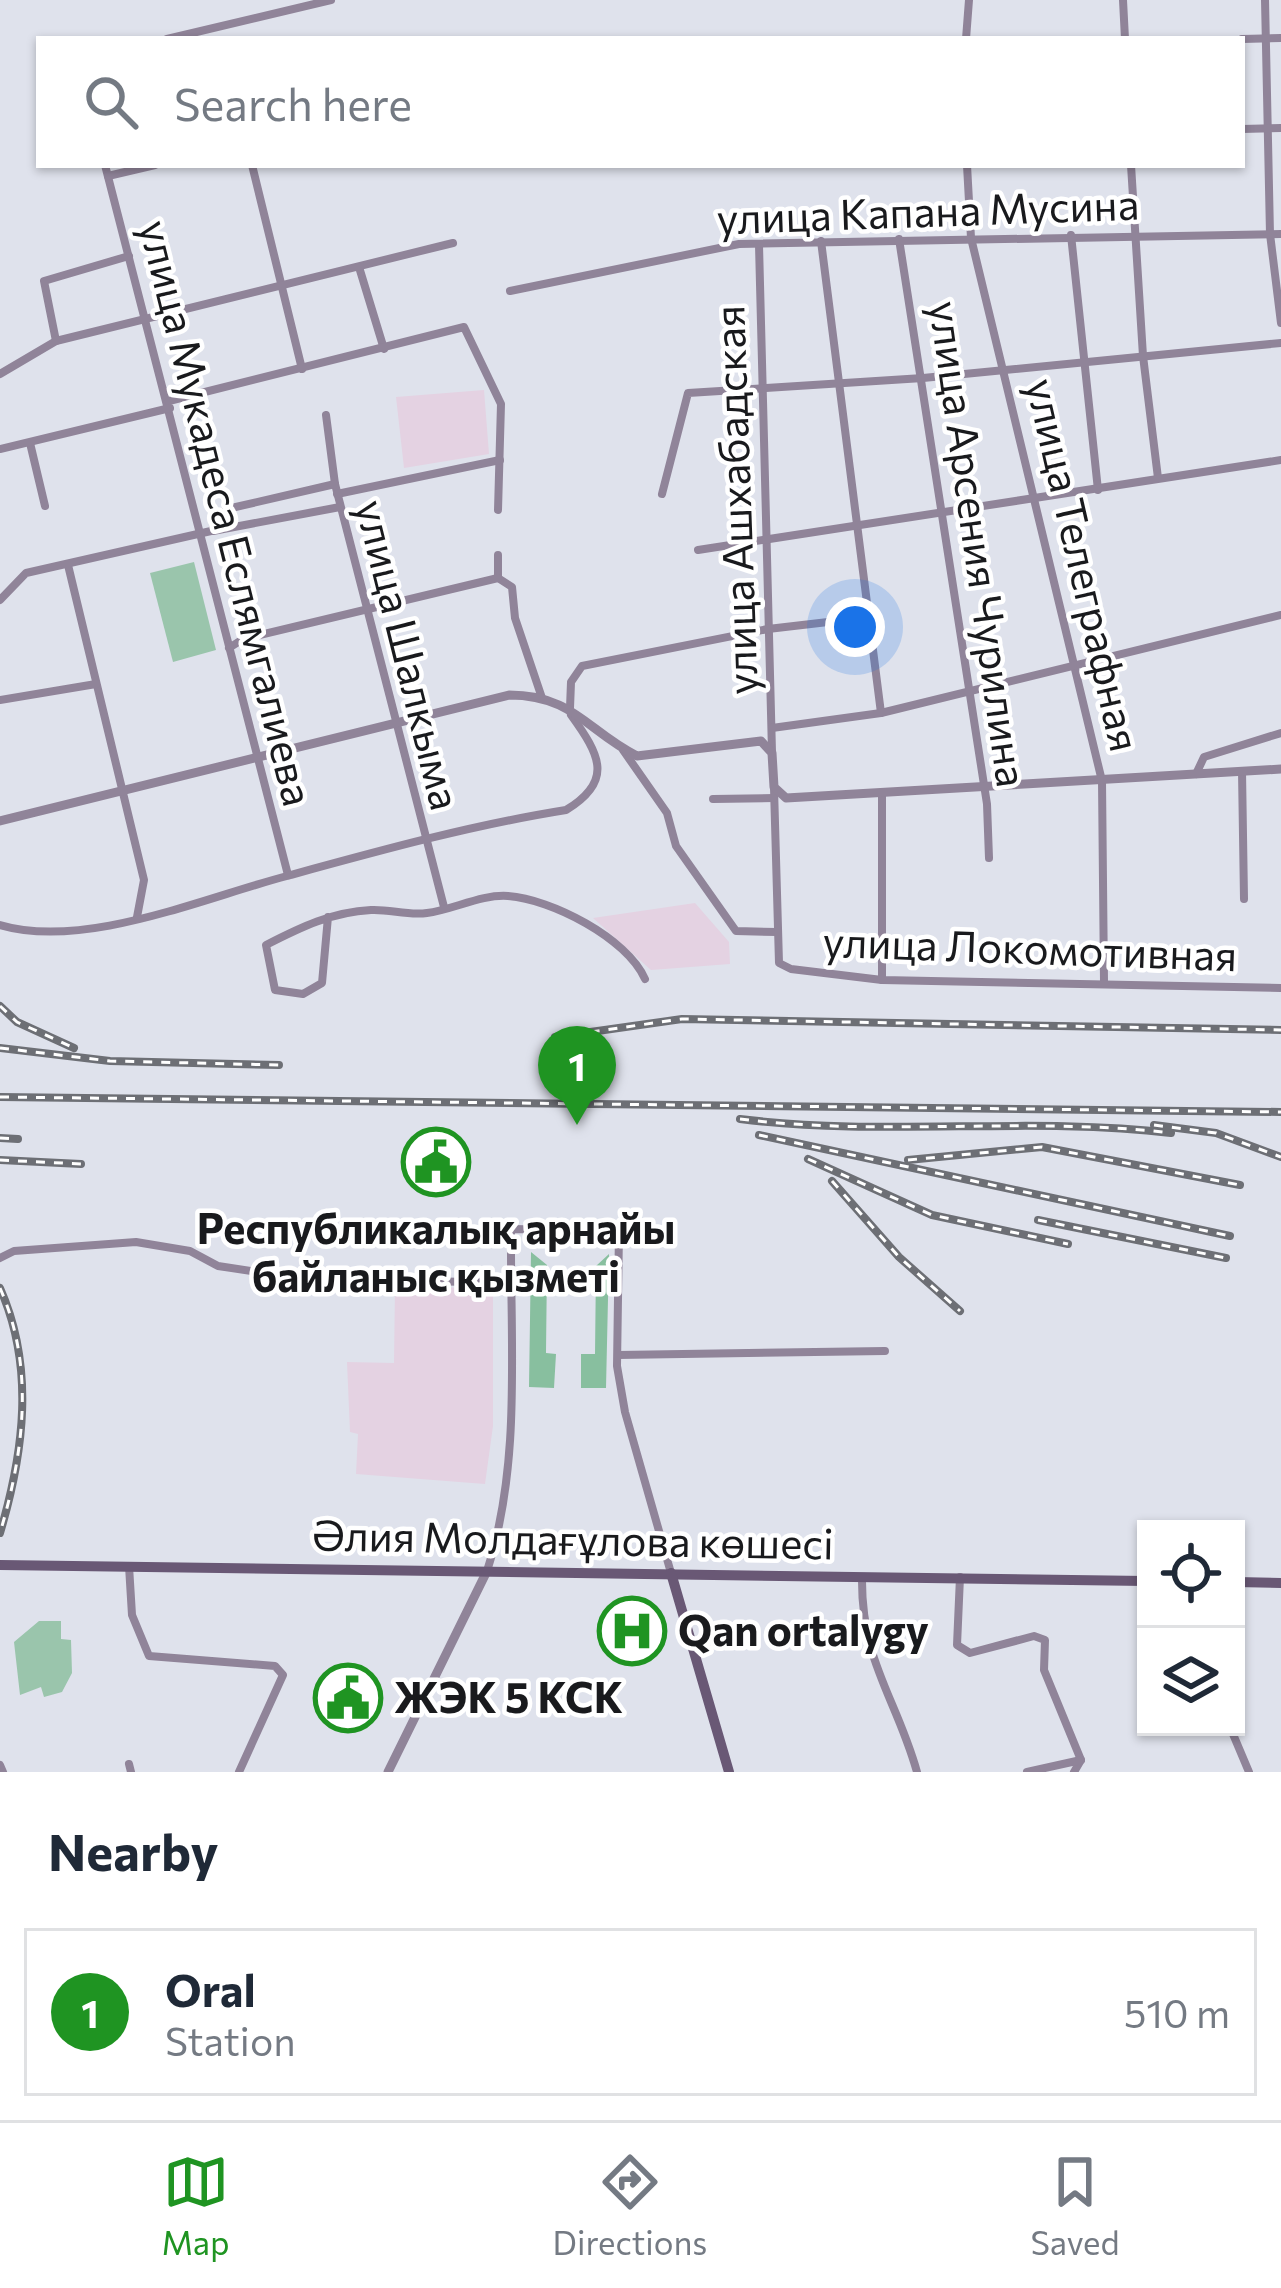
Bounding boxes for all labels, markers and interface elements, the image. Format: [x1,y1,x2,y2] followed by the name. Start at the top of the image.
[36,36,1245,168] search box
[78,69,144,135] icon: search
[174,75,412,130] text: Search here
[716,177,1140,243] street label: улица Капана Мусина
[130,214,326,811] street label: улица Мукадеса Еслямгалиева
[920,297,1040,790] street label: улица Арсения Чурилина
[701,304,767,696] street label: улица Ашхабадская
[1017,373,1153,756] street label: улица Телеграфная
[346,494,474,815] street label: улица Шалкыма
[825,597,885,657] your location
[822,914,1238,980] street label: улица Локомотивная
[538,1026,616,1125] pin: 1
[401,1127,471,1197] public building icon: Республикалық арнайы байланыс қызметі
[197,1201,675,1301] place label: Республикалық арнайы байланыс қызметі
[312,1507,834,1569] street label: Әлия Молдағұлова көшесі
[1137,1520,1245,1736] map controls
[1137,1520,1245,1628] button: locate
[597,1596,667,1666] hospital icon: Qan ortalygy
[678,1603,929,1655] place label: Qan ortalygy
[1137,1628,1245,1736] button: layers
[313,1663,383,1733] public building icon: ЖЭК 5 КСК
[394,1670,623,1722] place label: ЖЭК 5 КСК
[48,1819,218,1882] text: Nearby
[165,1961,256,2016] text: Oral
[81,1988,99,2036] text: 1
[1124,1988,1230,2036] text: 510 m
[165,2016,296,2064] text: Station
[162,2149,230,2262] tab: Map
[553,2149,707,2262] tab: Directions
[1030,2149,1119,2262] tab: Saved

